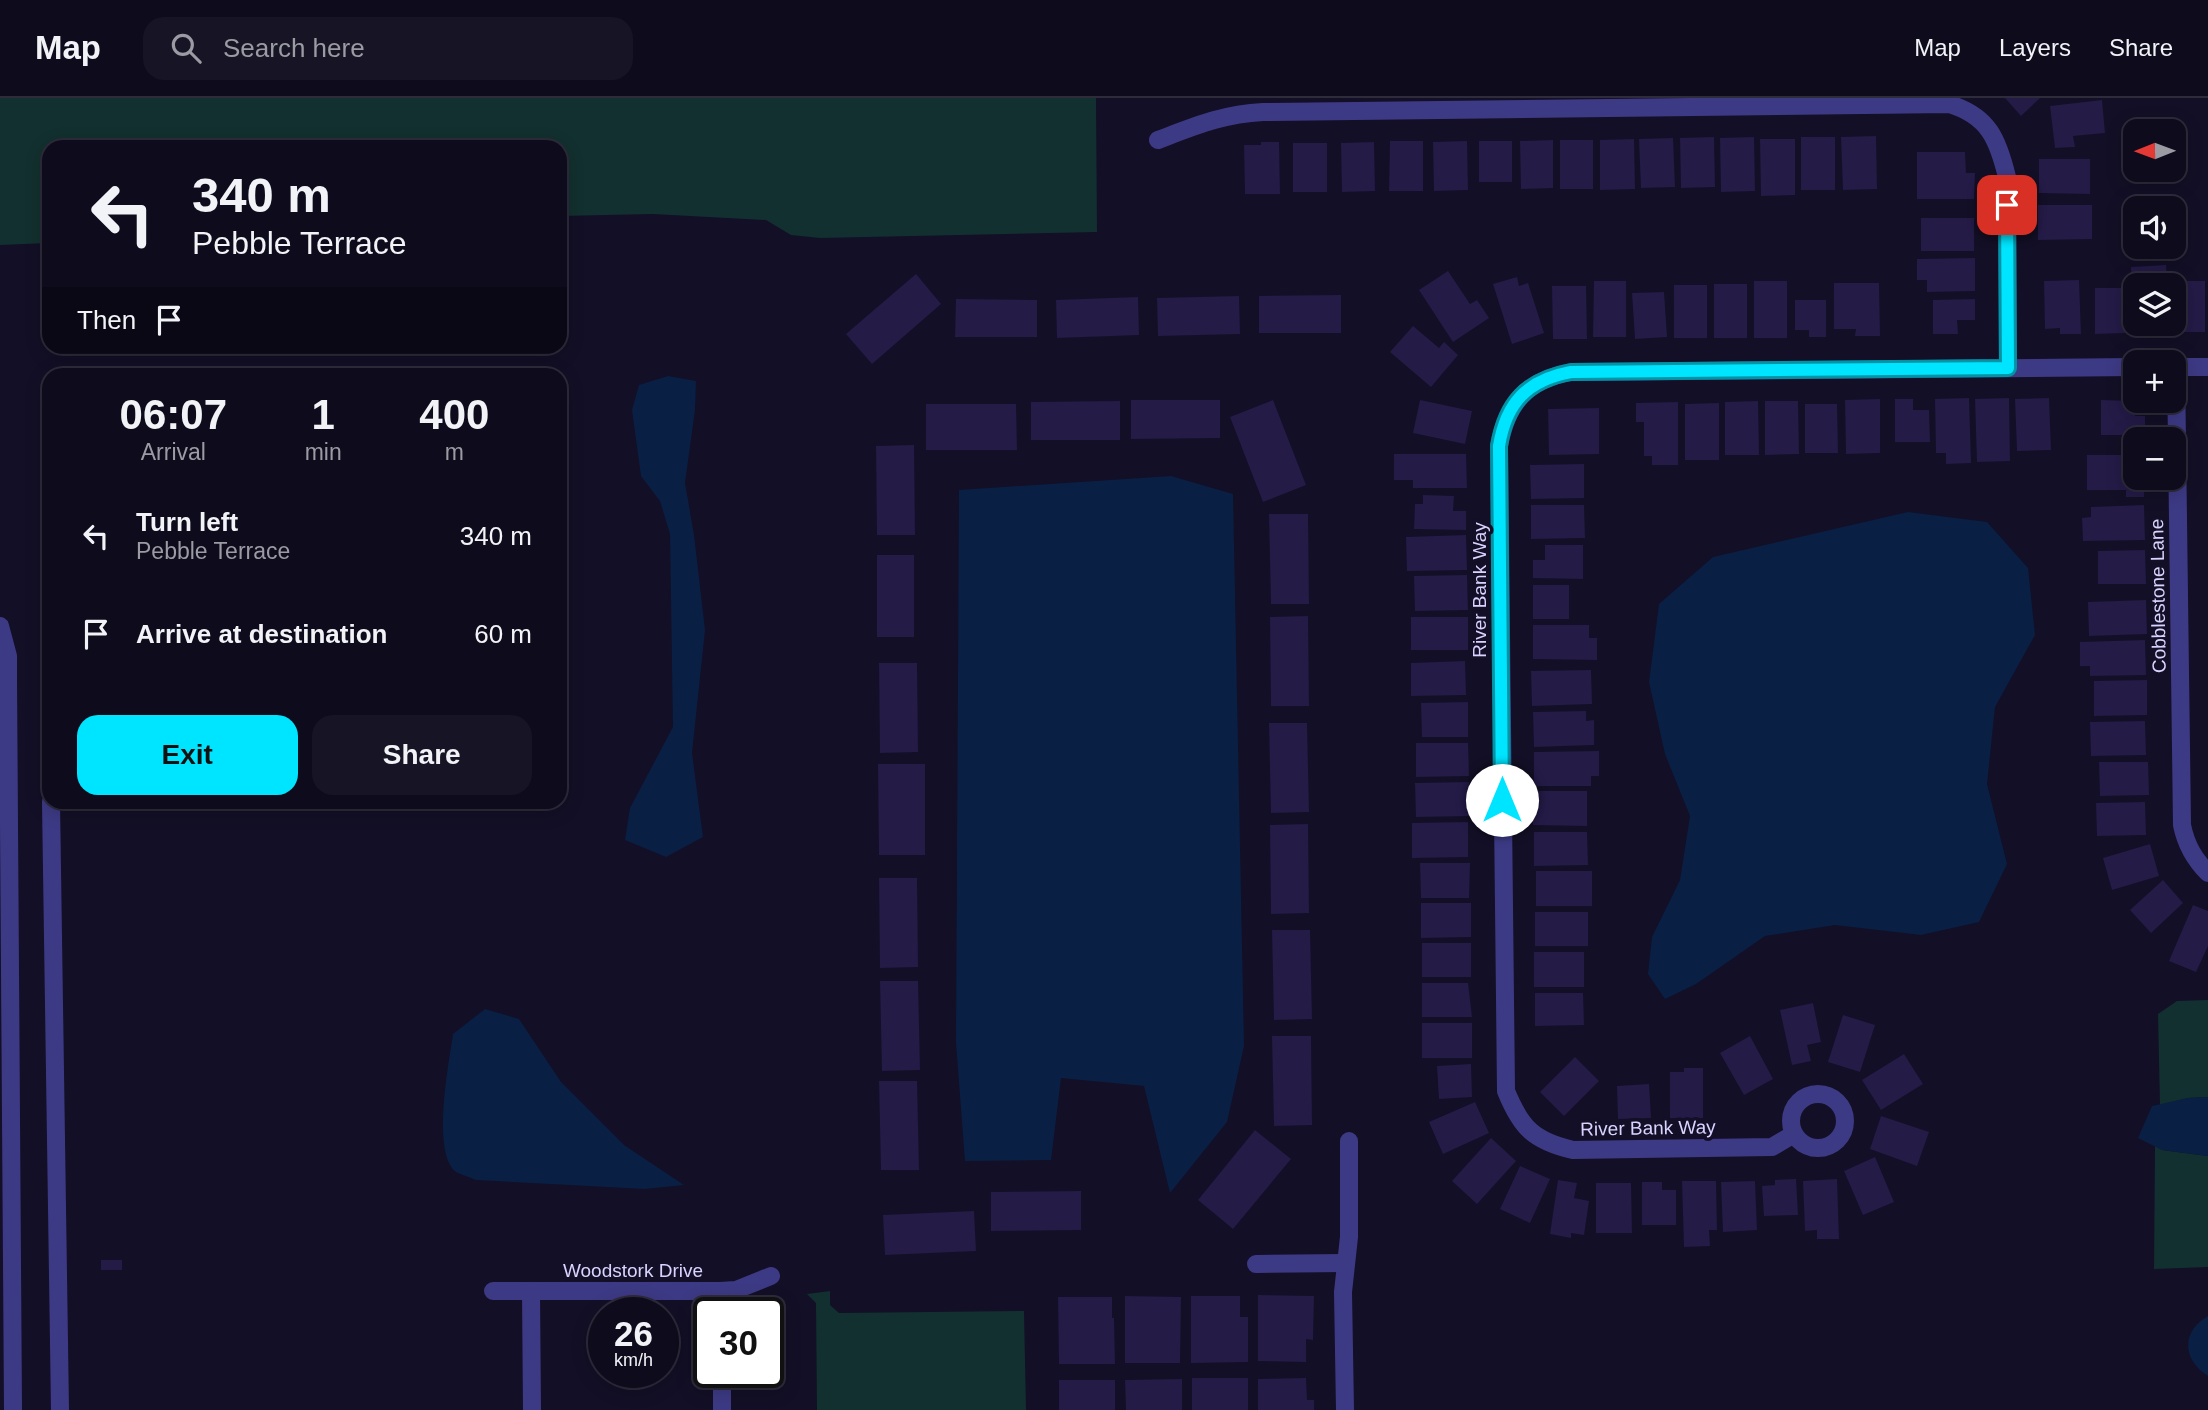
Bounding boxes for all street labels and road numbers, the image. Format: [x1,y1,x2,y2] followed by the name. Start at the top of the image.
[2146,519,2170,673] street label: Cobblestone Lane
[1469,522,1490,658] street label: River Bank Way
[1580,1116,1716,1140] street label: River Bank Way
[563,1260,703,1281] street label: Woodstork Drive

